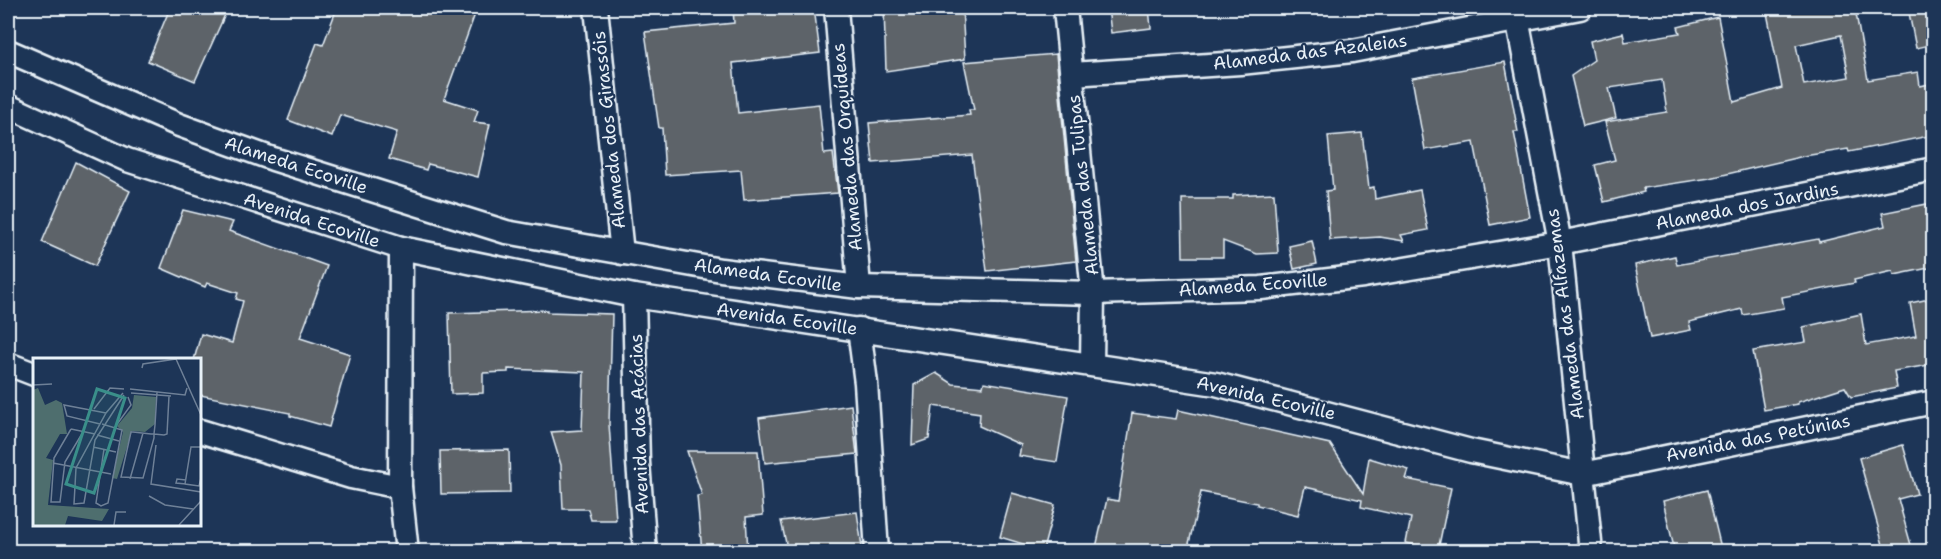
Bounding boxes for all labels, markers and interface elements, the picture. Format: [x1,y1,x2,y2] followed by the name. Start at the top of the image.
[1211,28,1409,76] street label: Alameda das Azaleias
[587,30,631,230] street label: Alameda dos Girassóis
[826,42,868,252] street label: Alameda das Orquídeas
[1062,93,1104,277] street label: Alameda das Tulipas
[221,131,371,199] street label: Alameda Ecoville
[1653,176,1841,236] street label: Alameda dos Jardins
[241,187,383,253] street label: Avenida Ecoville
[1540,207,1590,421] street label: Alameda das Alfazemas
[692,253,844,297] street label: Alameda Ecoville
[1178,268,1328,302] street label: Alameda Ecoville
[715,297,859,341] street label: Avenida Ecoville
[624,333,654,515] street label: Avenida das Acácias
[33,358,201,526] inset map
[1194,370,1338,426] street label: Avenida Ecoville
[1664,408,1852,468] street label: Avenida das Petúnias

